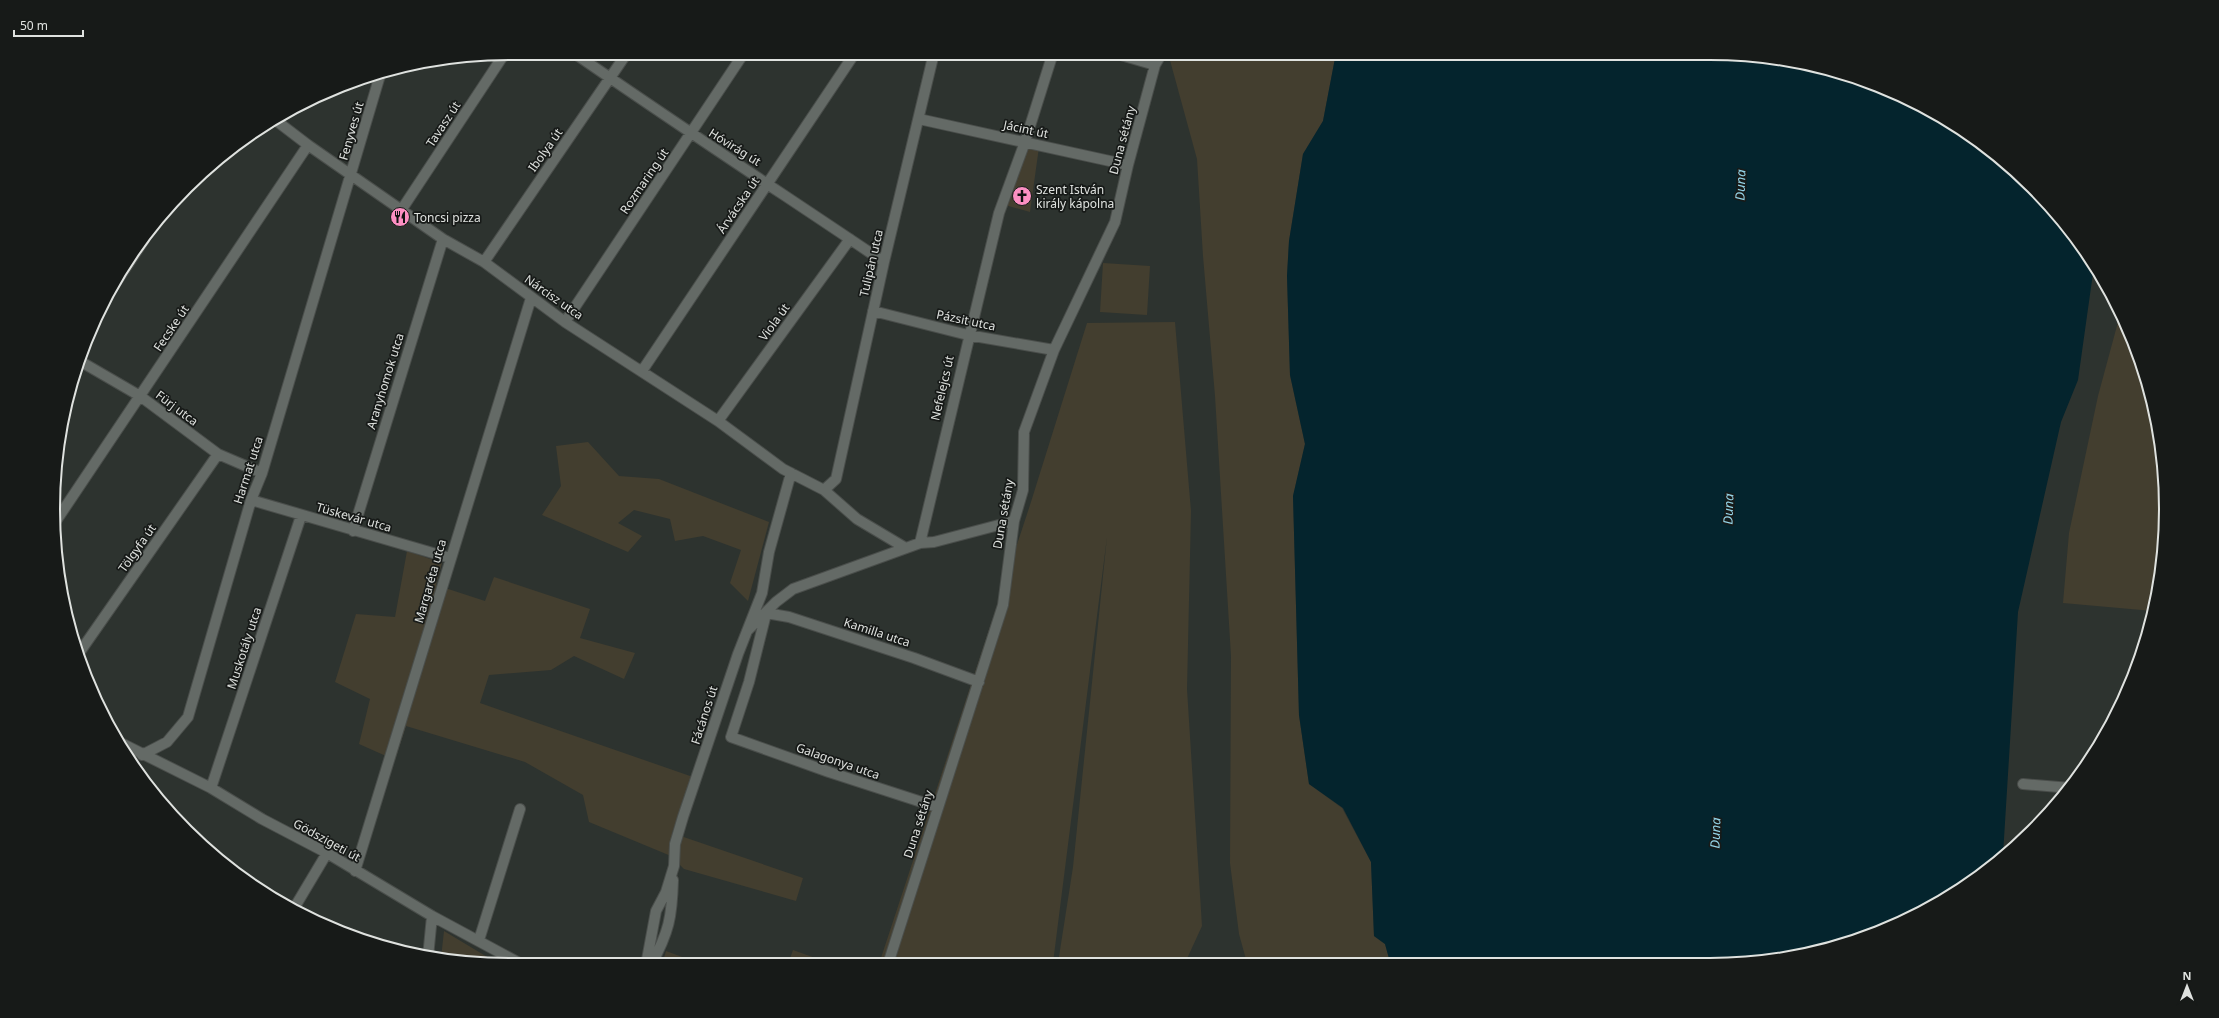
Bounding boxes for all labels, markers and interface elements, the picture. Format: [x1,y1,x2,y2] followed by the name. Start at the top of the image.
[14,12,83,38] scale bar
[20,17,48,34] text: 50 m
[422,97,465,150] street label: Tavasz út
[335,99,368,162] street label: Fenyves út
[1105,103,1140,176] street label: Duna sétány
[1001,116,1051,142] street label: Jácint út
[524,124,567,175] street label: Ibolya út
[706,124,765,170] street label: Hóvirág út
[616,144,673,217] street label: Rozmaring út
[1730,169,1750,201] water label: Duna
[713,173,764,237] street label: Árvácska út
[1036,181,1114,212] place label: Szent István király kápolna
[1011,185,1033,207] church icon: Szent István király kápolna
[389,206,411,228] restaurant icon: Toncsi pizza
[414,209,481,226] place label: Toncsi pizza
[855,228,887,298] street label: Tulipán utca
[521,270,587,324] street label: Nárcisz utca
[755,299,794,344] street label: Viola út
[149,301,193,355] street label: Fecske út
[935,305,997,335] street label: Pázsit utca
[362,331,408,431] street label: Aranyhomok utca
[926,353,958,422] street label: Nefelejcs út
[152,386,202,430] street label: Fürj utca
[229,434,267,506] street label: Harmat utca
[989,477,1018,550] street label: Duna sétány
[1718,493,1738,525] water label: Duna
[314,498,394,536] street label: Tüskevár utca
[114,520,160,576] street label: Tölgyfa út
[410,537,450,625] street label: Margaréta utca
[223,605,265,691] street label: Muskotály utca
[842,613,912,651] street label: Kamilla utca
[687,683,722,747] street label: Fácános út
[794,739,882,783] street label: Galagonya utca
[899,787,937,860] street label: Duna sétány
[290,815,364,866] street label: Gödszigeti út
[1705,817,1725,849] water label: Duna
[2167,966,2207,1006] north arrow
[2183,968,2191,983] text: N

